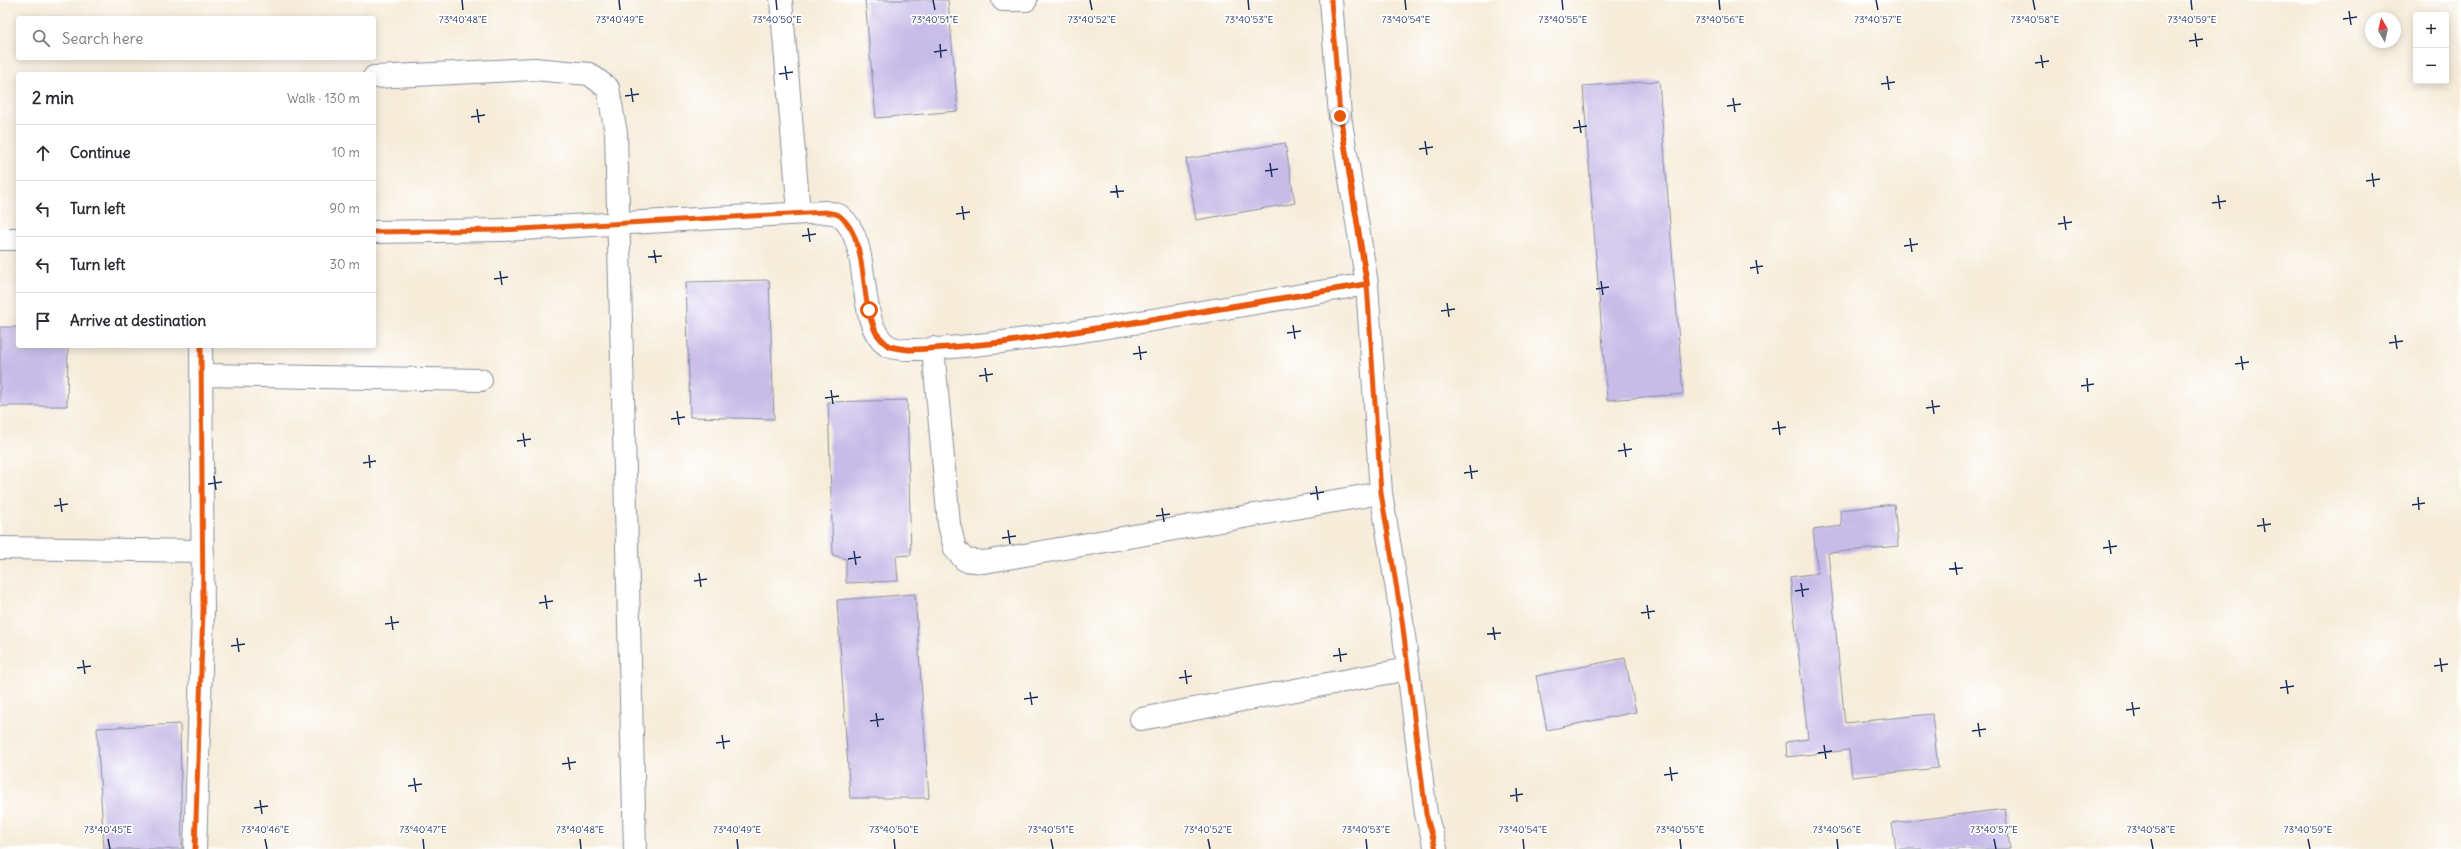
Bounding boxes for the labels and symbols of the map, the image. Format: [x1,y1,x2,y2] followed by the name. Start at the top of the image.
[2365,12,2401,48] north arrow
[439,13,487,26] text: 73°40'48"E
[596,13,644,26] text: 73°40'49"E
[752,13,802,26] text: 73°40'50"E
[912,13,959,26] text: 73°40'51"E
[1068,13,1116,26] text: 73°40'52"E
[1225,13,1273,26] text: 73°40'53"E
[1382,13,1431,26] text: 73°40'54"E
[1539,13,1587,26] text: 73°40'55"E
[1696,13,1745,26] text: 73°40'56"E
[1854,13,1902,26] text: 73°40'57"E
[2011,13,2059,26] text: 73°40'58"E
[2168,13,2216,26] text: 73°40'59"E
[1331,107,1349,125] route end
[860,301,878,319] route start
[84,823,132,836] text: 73°40'45"E
[241,823,289,836] text: 73°40'46"E
[399,823,447,836] text: 73°40'47"E
[556,823,604,836] text: 73°40'48"E
[713,823,761,836] text: 73°40'49"E
[869,823,919,836] text: 73°40'50"E
[1028,823,1075,836] text: 73°40'51"E
[1184,823,1232,836] text: 73°40'52"E
[1342,823,1390,836] text: 73°40'53"E
[1499,823,1548,836] text: 73°40'54"E
[1656,823,1704,836] text: 73°40'55"E
[1813,823,1862,836] text: 73°40'56"E
[1970,823,2018,836] text: 73°40'57"E
[2127,823,2175,836] text: 73°40'58"E
[2284,823,2332,836] text: 73°40'59"E

